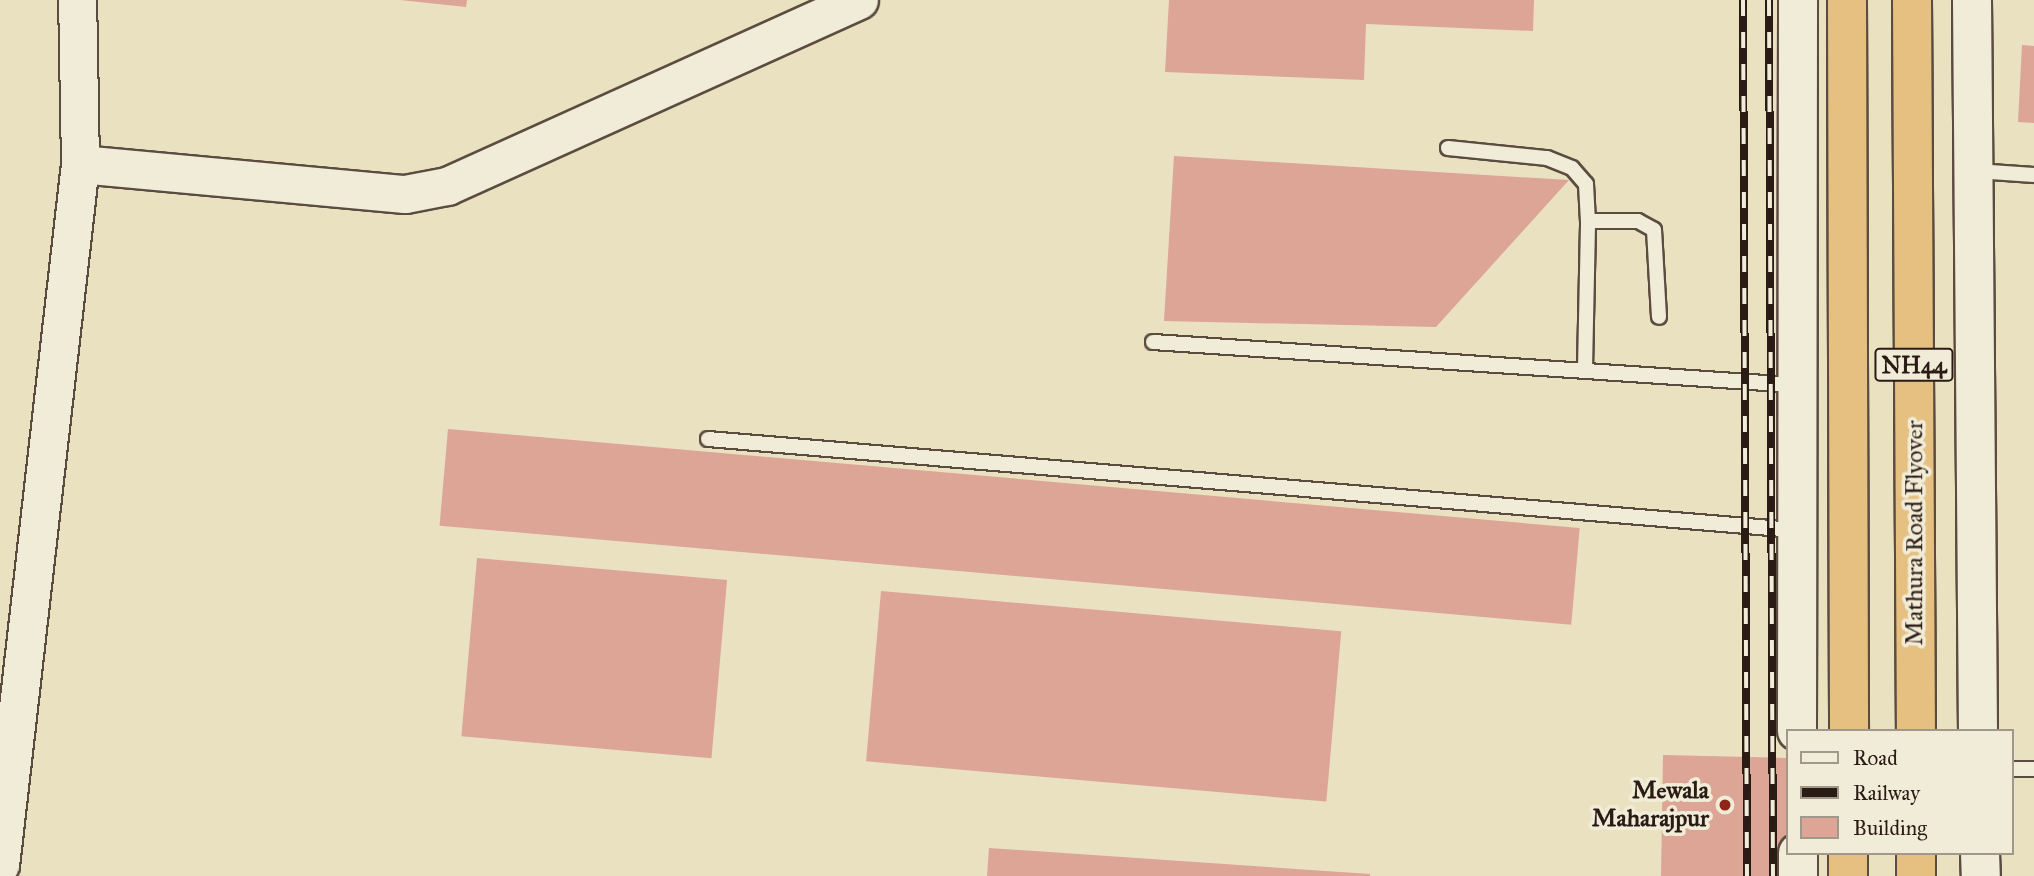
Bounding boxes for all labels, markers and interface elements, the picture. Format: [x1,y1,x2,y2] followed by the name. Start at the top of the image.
[1874,346,1954,384] road number: NH44
[1901,420,1929,646] street label: Mathura Road Flyover
[1786,729,2013,855] legend
[1853,745,1898,771] text: Road
[1592,777,1709,833] place label: Mewala Maharajpur
[1853,780,1920,806] text: Railway
[1715,795,1735,815] marker: Mewala Maharajpur
[1853,815,1927,841] text: Building

